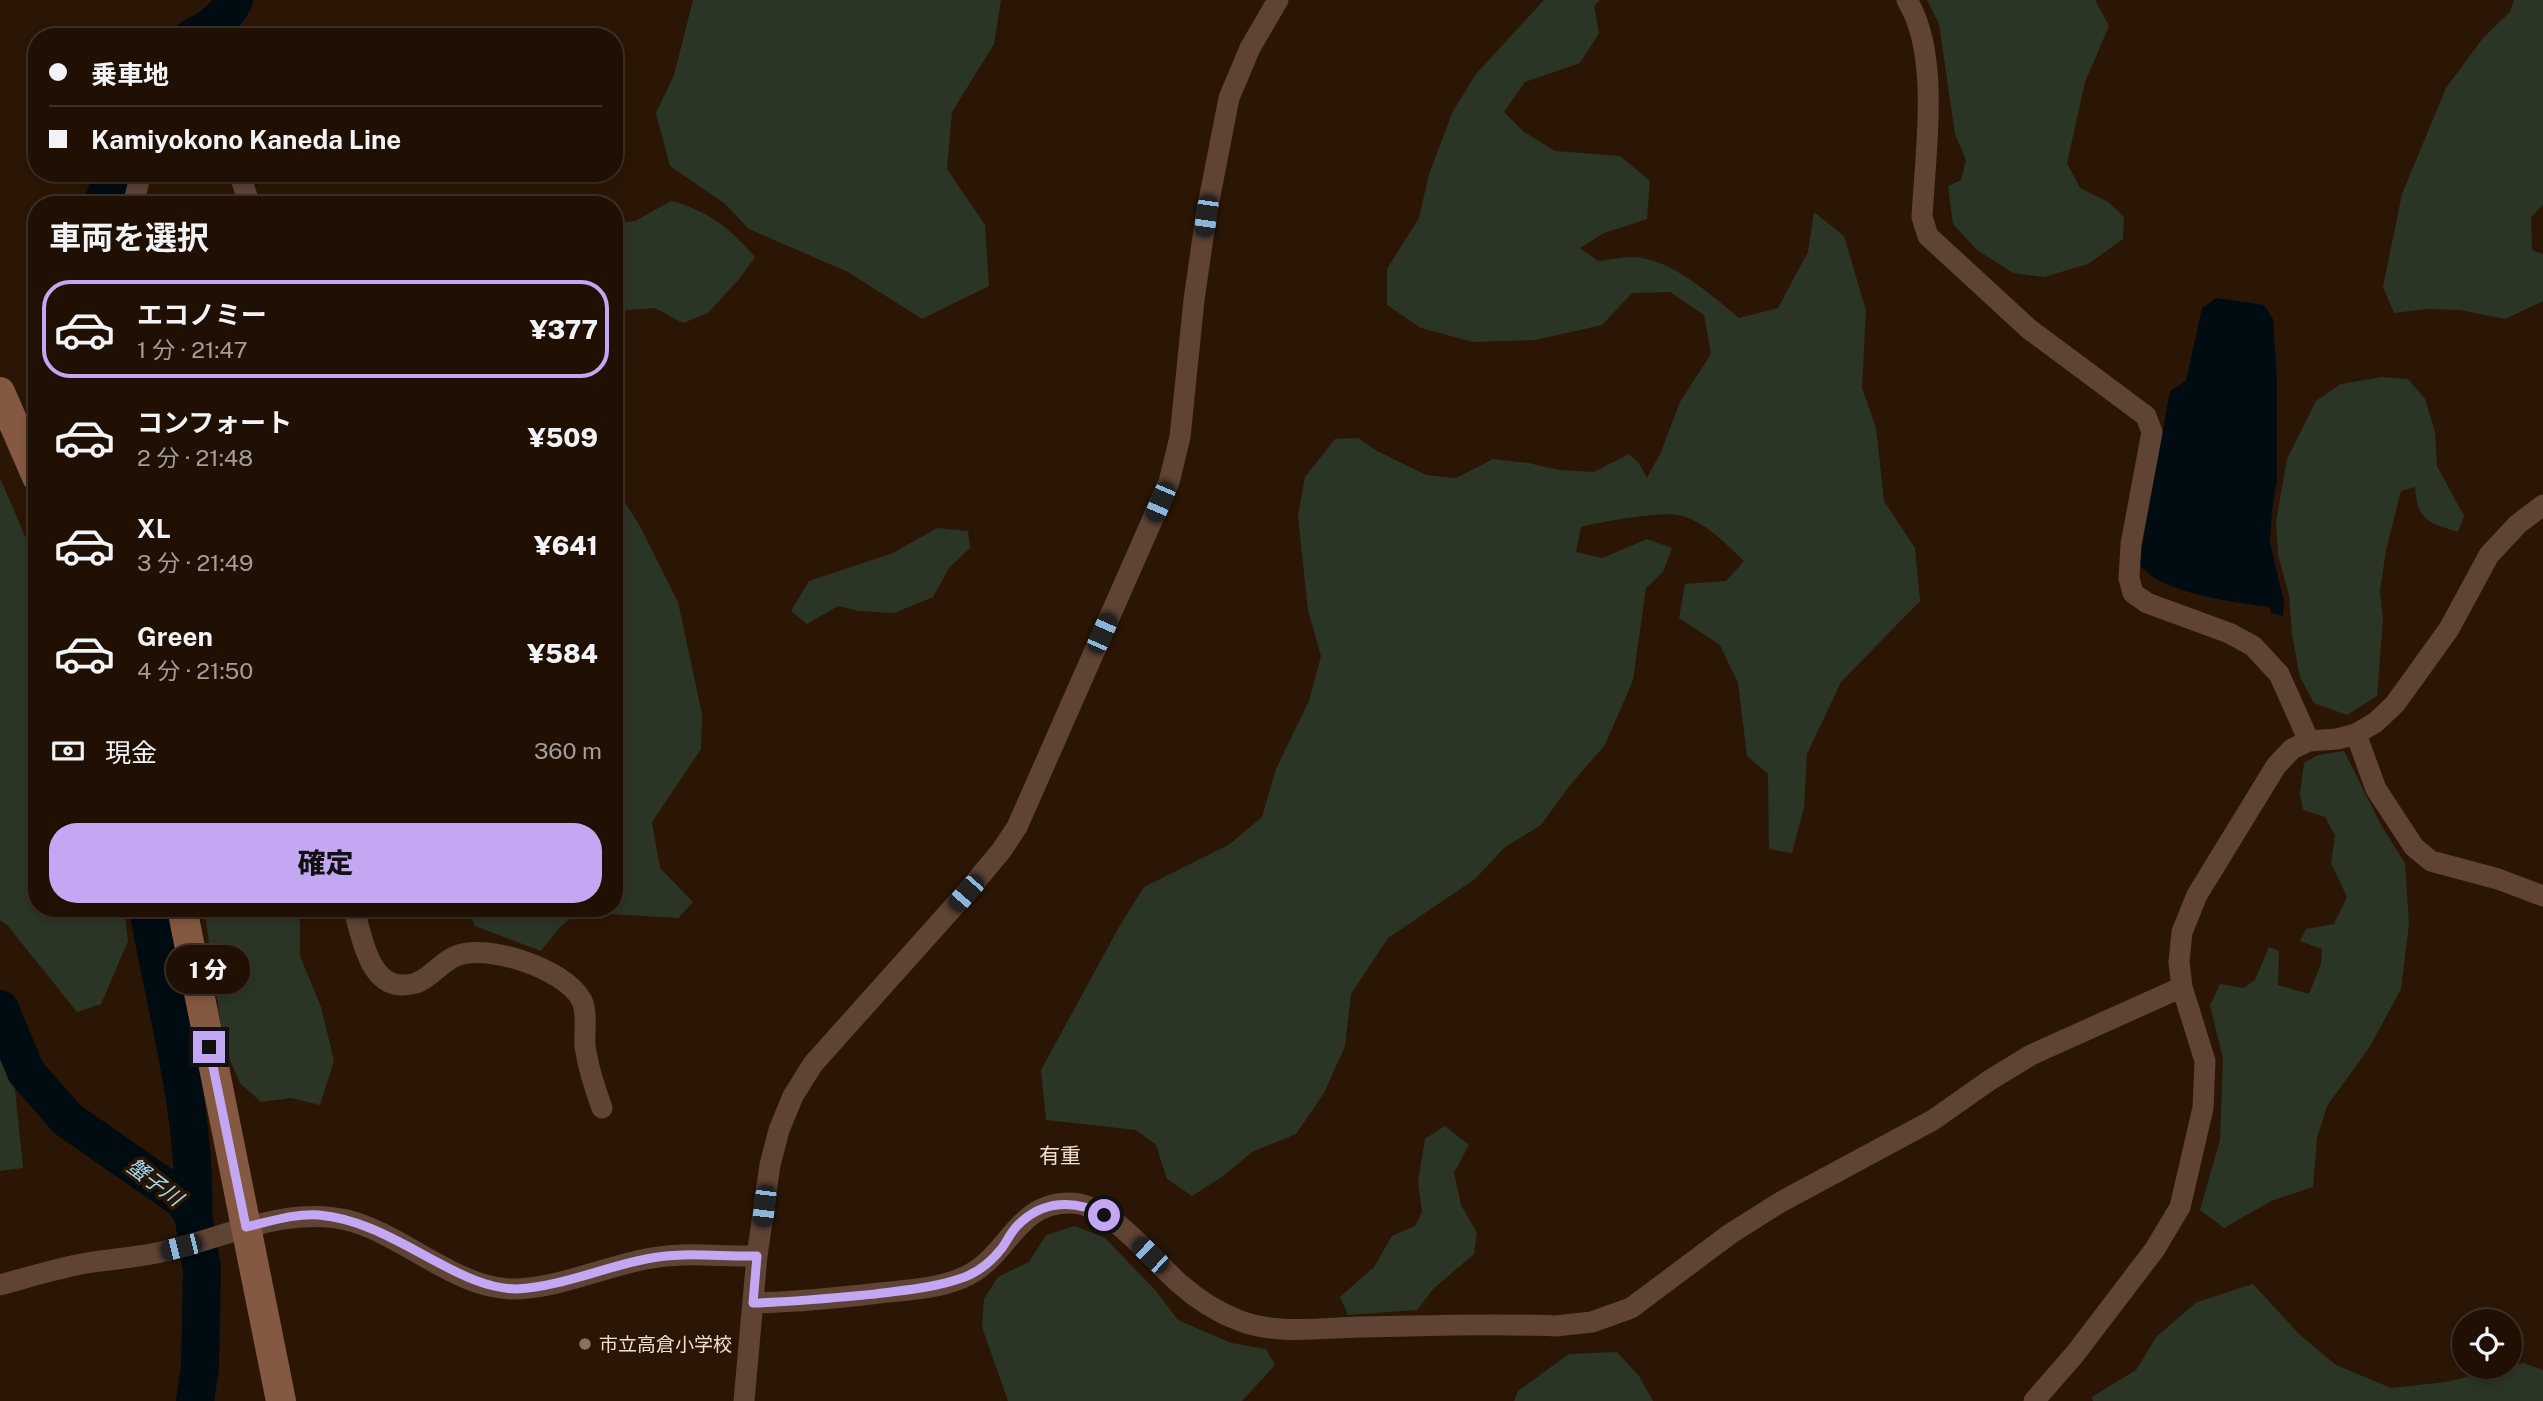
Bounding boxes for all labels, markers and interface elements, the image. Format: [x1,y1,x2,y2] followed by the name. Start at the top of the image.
[91,59,169,90] text: 乗車地
[91,124,401,155] text: Kamiyokono Kaneda Line
[1193,194,1220,238] car
[49,219,209,256] text: 車両を選択
[53,298,116,361] icon: car
[137,299,267,330] text: エコノミー
[530,314,598,345] text: ¥377
[137,336,248,363] text: 1 分 · 21:47
[53,406,116,469] icon: car
[137,407,292,438] text: コンフォート
[528,422,598,453] text: ¥509
[137,444,253,471] text: 2 分 · 21:48
[1143,479,1178,525] car
[137,513,171,544] text: XL
[53,514,116,577] icon: car
[534,530,598,561] text: ¥641
[137,549,253,576] text: 3 分 · 21:49
[1084,610,1121,656] car
[137,621,213,652] text: Green
[53,622,116,685] icon: car
[527,638,598,669] text: ¥584
[137,657,253,684] text: 4 分 · 21:50
[49,732,87,770] icon: cash
[105,737,157,768] text: 現金
[534,737,602,764] text: 360 m
[49,823,602,903] button: 確定
[945,870,988,916] car
[167,946,251,995] callout: 1 分
[189,956,227,983] text: 1 分
[193,1031,225,1063] route end
[1039,1143,1081,1168] district label: 有重
[122,1153,189,1212] water label: 蟹子川
[752,1184,777,1228] car
[1088,1199,1120,1231] route start
[159,1232,204,1262] car
[1128,1233,1173,1277] car
[2452,1309,2522,1379] map controls
[2452,1309,2522,1379] button: locate
[599,1333,732,1355] place label: 市立高倉小学校
[577,1336,593,1352] marker: 市立高倉小学校

